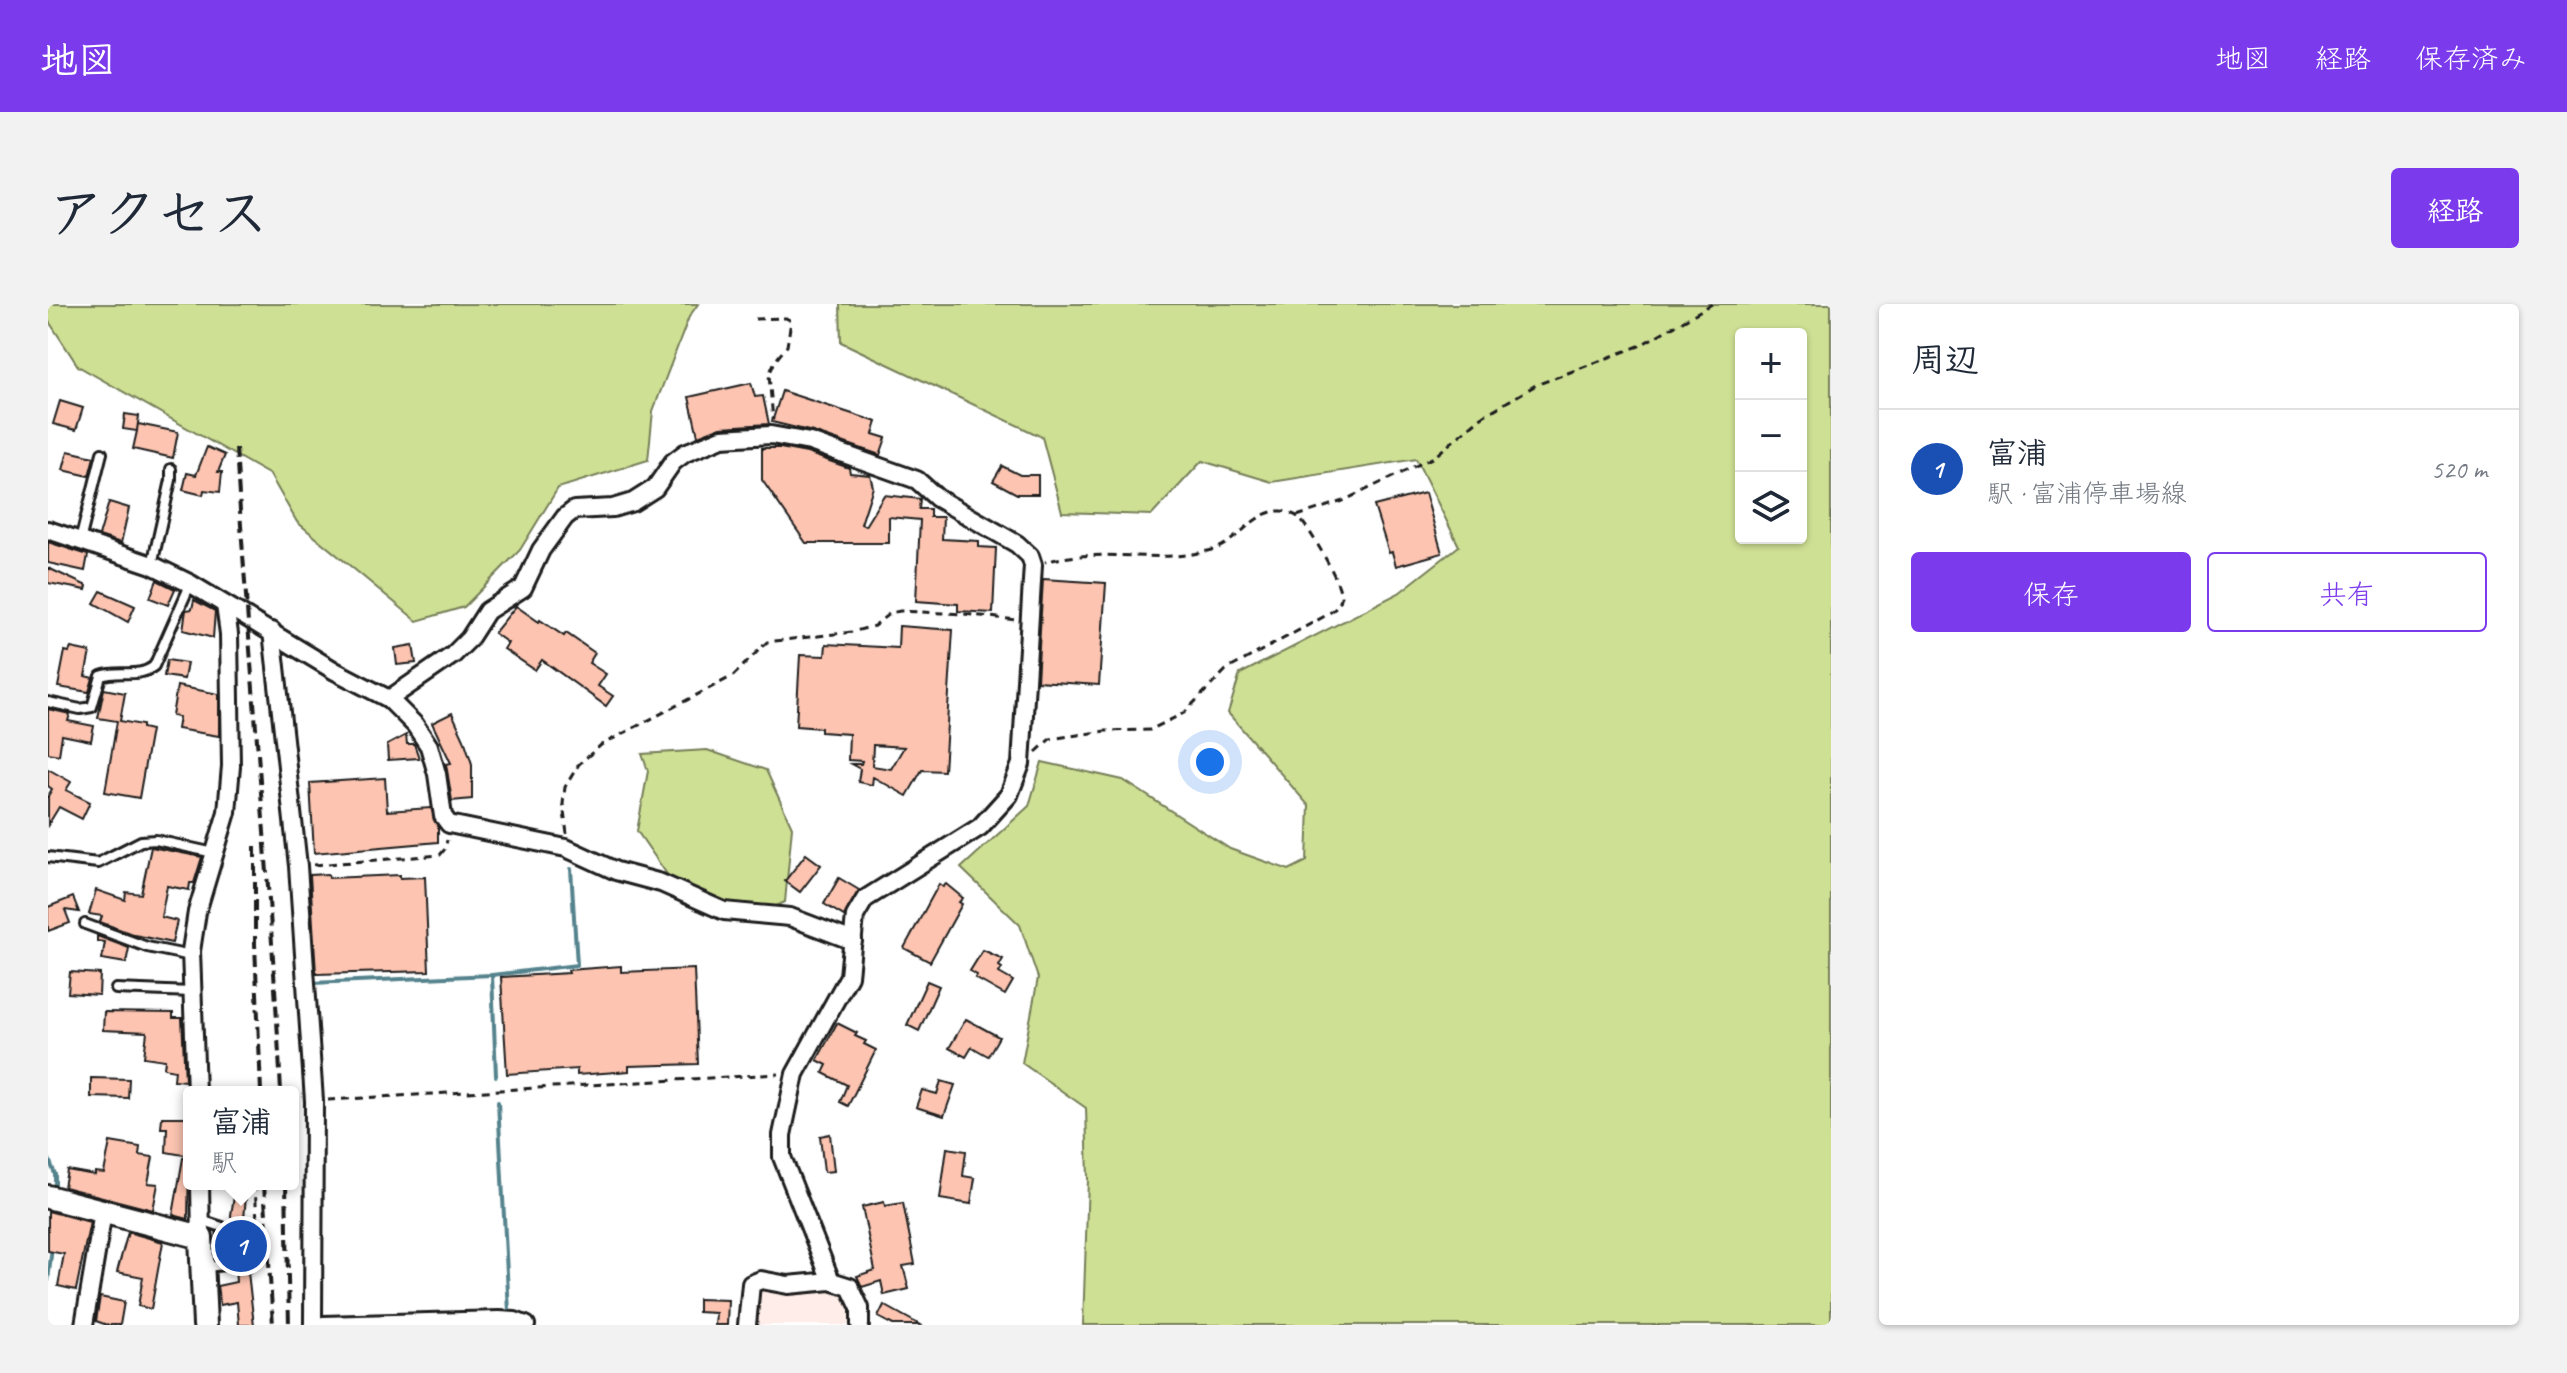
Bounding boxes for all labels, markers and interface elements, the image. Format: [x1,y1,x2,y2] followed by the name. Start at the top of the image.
[40,37,116,84] text: 地図
[2215,41,2271,76] text: 地図
[2315,41,2371,76] text: 経路
[2415,41,2527,76] text: 保存済み
[2391,168,2519,248] button: 経路
[48,178,269,249] text: アクセス
[1735,328,1807,544] map controls
[1735,328,1807,400] button: +
[1911,338,1979,381] text: 周辺
[1735,400,1807,472] button: −
[1987,434,2047,472] text: 富浦
[1931,453,1943,486] text: 1
[2431,453,2487,486] text: 520 m
[1735,472,1807,544] button: layers
[1987,477,2186,510] text: 駅 · 富浦停車場線
[1911,552,2191,632] button: 保存
[2207,552,2487,632] button: 共有
[1190,742,1230,782] your location
[183,1086,299,1190] popup
[211,1103,271,1141] text: 富浦
[211,1146,237,1179] text: 駅
[215,1216,267,1276] pin: 1

